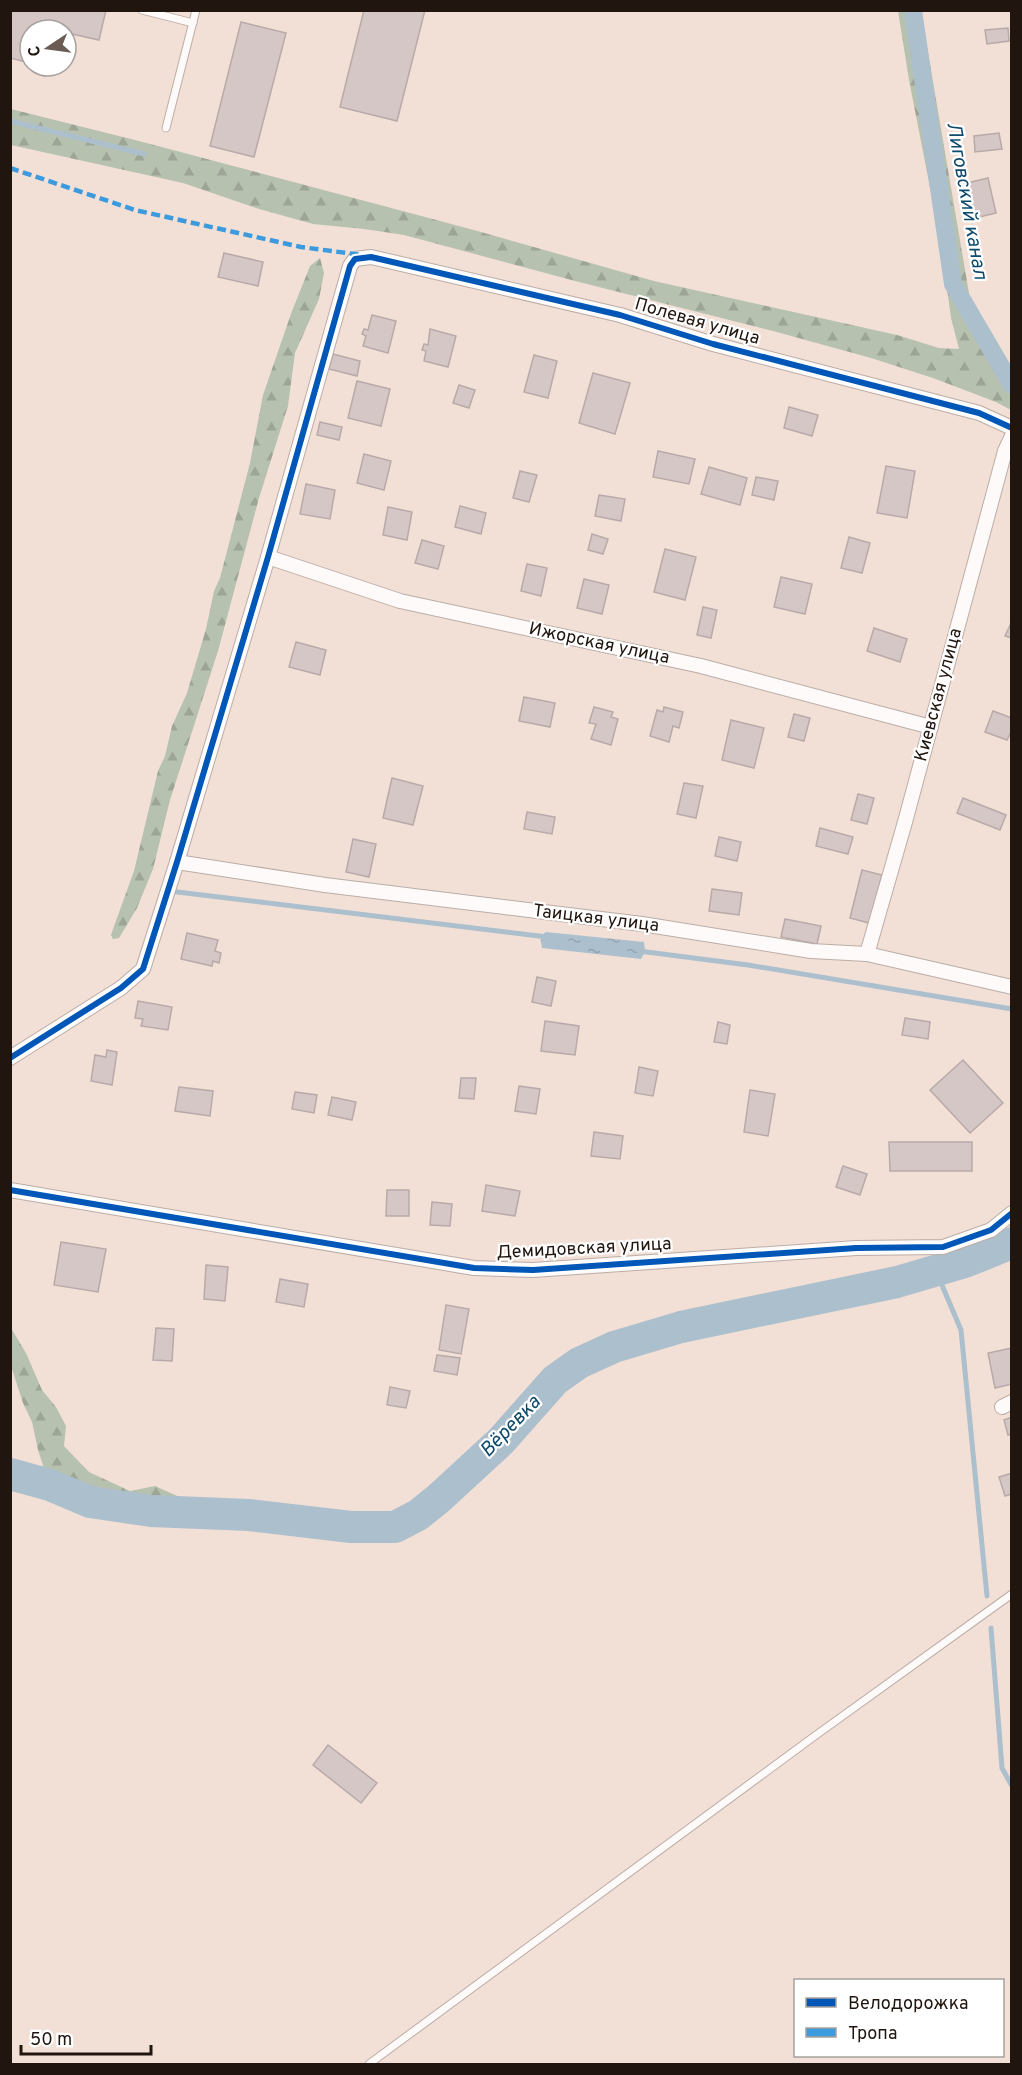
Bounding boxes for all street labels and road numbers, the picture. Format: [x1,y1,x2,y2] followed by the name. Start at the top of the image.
[632,293,762,351] street label: Полевая улица
[527,618,671,670] street label: Ижорская улица
[910,626,968,764] street label: Киевская улица
[532,900,660,938] street label: Таицкая улица
[496,1233,672,1265] street label: Демидовская улица

